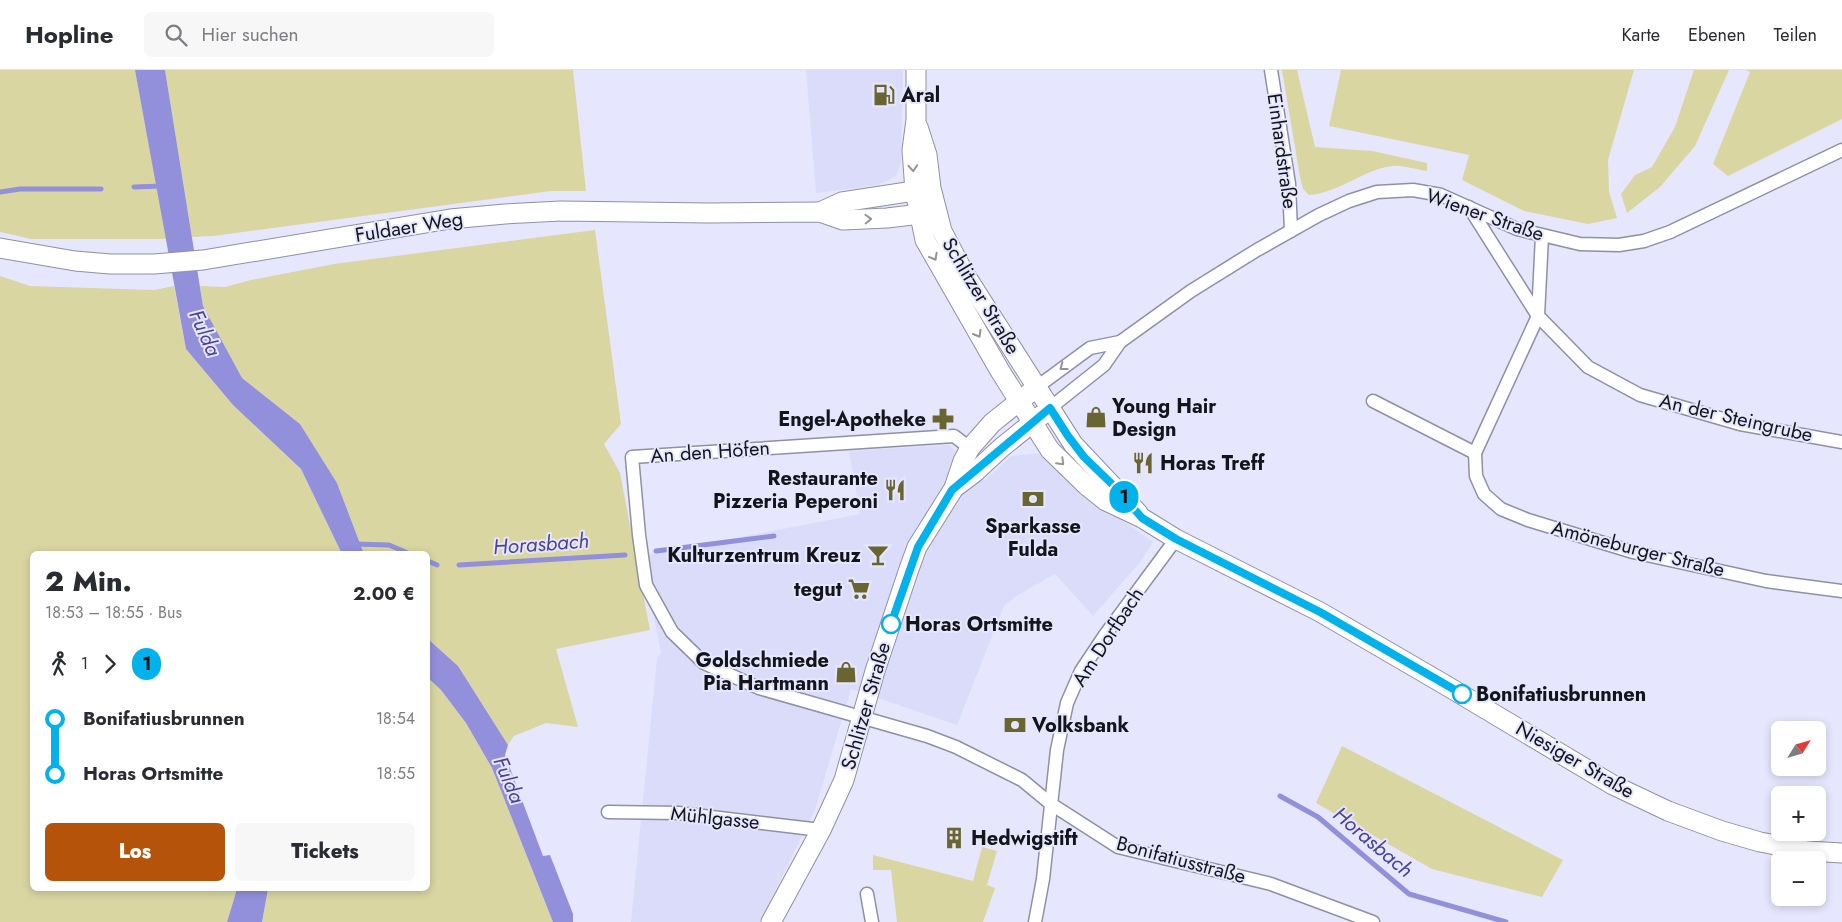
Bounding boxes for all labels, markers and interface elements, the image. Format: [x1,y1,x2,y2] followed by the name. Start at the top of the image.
[144,12,494,57] search box
[25,17,114,52] text: Hopline
[162,21,190,49] icon: search
[202,21,298,48] text: Hier suchen
[1621,22,1660,48] text: Karte
[1688,22,1746,48] text: Ebenen
[1774,22,1817,48] text: Teilen
[900,81,940,110] place label: Aral
[871,82,897,108] fuel station icon: Aral
[1260,92,1304,210] street label: Einhardstraße
[908,164,919,172] one-way arrow
[1422,181,1548,249] street label: Wiener Straße
[353,204,465,250] street label: Fuldaer Weg
[864,213,872,224] one-way arrow
[935,232,1027,360] street label: Schlitzer Straße
[928,251,938,260] one-way arrow
[181,305,229,362] water label: Fulda
[972,328,982,337] one-way arrow
[1060,361,1069,369] one-way arrow
[1657,386,1815,450] street label: An der Steingrube
[1111,392,1217,444] place label: Young Hair Design
[1083,404,1109,430] shop icon: Young Hair Design
[778,405,926,434] place label: Engel-Apotheke
[930,406,956,432] pharmacy icon: Engel-Apotheke
[649,433,771,471] street label: An den Höfen
[1160,449,1266,478] place label: Horas Treff
[1130,450,1156,476] restaurant icon: Horas Treff
[1055,456,1064,465] one-way arrow
[713,464,878,516] place label: Restaurante Pizzeria Peperoni
[882,477,908,503] restaurant icon: Restaurante Pizzeria Peperoni
[1108,481,1140,513] line badge: 1
[1119,484,1129,510] text: 1
[1020,486,1046,512] bank icon: Sparkasse Fulda
[985,512,1081,564] place label: Sparkasse Fulda
[1548,513,1728,585] street label: Amöneburger Straße
[492,526,590,562] water label: Horasbach
[667,541,862,570] place label: Kulturzentrum Kreuz
[865,542,891,568] bar icon: Kulturzentrum Kreuz
[45,561,132,602] text: 2 Min.
[794,575,843,604] place label: tegut
[846,576,872,602] supermarket icon: tegut
[353,580,415,607] text: 2.00 €
[1065,582,1151,692] street label: Am Dorfbach
[45,601,182,624] text: 18:53 – 18:55 · Bus
[905,610,1053,639] place label: Horas Ortsmitte
[881,614,901,634] marker: Horas Ortsmitte
[834,639,898,773] street label: Schlitzer Straße
[696,646,829,698] place label: Goldschmiede Pia Hartmann
[45,650,73,678] icon: walk
[96,650,124,678] icon: forward
[142,651,151,677] text: 1
[81,652,88,675] text: 1
[833,659,859,685] shop icon: Goldschmiede Pia Hartmann
[1476,680,1646,709] place label: Bonifatiusbrunnen
[1452,684,1472,704] marker: Bonifatiusbrunnen
[83,705,245,732] text: Bonifatiusbrunnen
[376,707,415,730] text: 18:54
[1031,711,1130,740] place label: Volksbank
[1002,712,1028,738] bank icon: Volksbank
[1510,714,1640,806] street label: Niesiger Straße
[1771,721,1826,776] north arrow
[1771,721,1826,906] map controls
[486,752,532,808] water label: Fulda
[83,760,223,787] text: Horas Ortsmitte
[376,762,415,785] text: 18:55
[1771,786,1826,841] button: +
[669,799,761,837] street label: Mühlgasse
[1327,800,1419,884] water label: Horasbach
[45,823,225,881] button: Los
[235,823,415,881] button: Tickets
[971,824,1078,853] place label: Hedwigstift
[941,825,967,851] building icon: Hedwigstift
[1113,829,1249,891] street label: Bonifatiusstraße
[1771,851,1826,906] button: −

